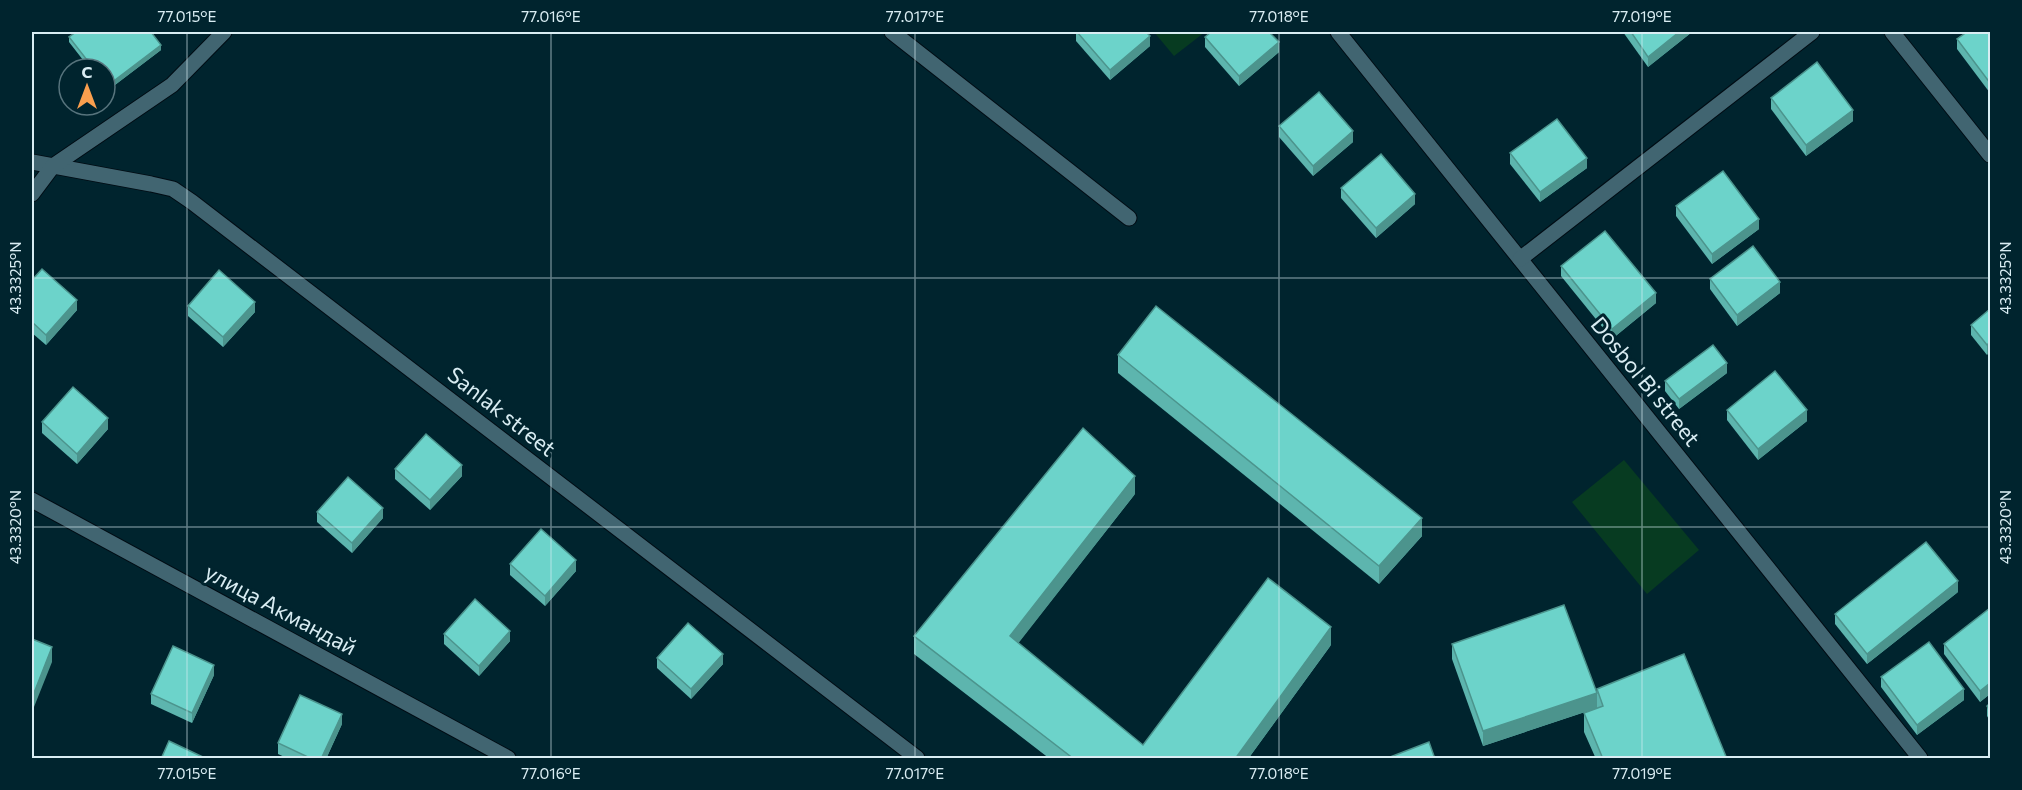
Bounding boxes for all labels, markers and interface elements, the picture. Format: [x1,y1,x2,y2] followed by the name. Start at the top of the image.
[158,7,217,25] text: 77.015°E
[521,7,581,25] text: 77.016°E
[886,7,944,25] text: 77.017°E
[1249,7,1309,25] text: 77.018°E
[1612,7,1672,25] text: 77.019°E
[57,57,117,117] north arrow
[82,62,93,81] text: С
[6,241,24,315] text: 43.3325°N
[1996,241,2014,315] text: 43.3325°N
[1586,311,1706,451] street label: Dosbol Bi street
[443,360,561,462] street label: Sanlak street
[6,490,24,564] text: 43.3320°N
[1996,490,2014,564] text: 43.3320°N
[201,558,361,660] street label: улица Акмандай
[158,764,217,782] text: 77.015°E
[521,764,581,782] text: 77.016°E
[886,764,944,782] text: 77.017°E
[1249,764,1309,782] text: 77.018°E
[1612,764,1672,782] text: 77.019°E

